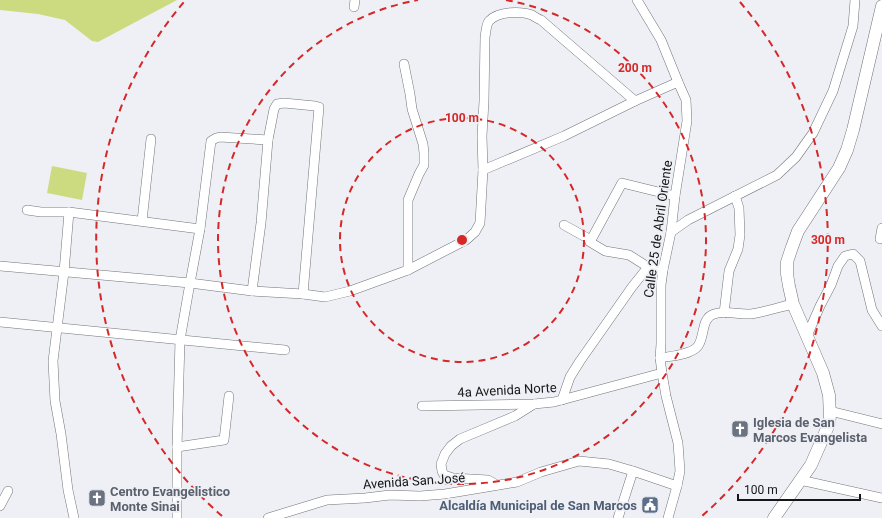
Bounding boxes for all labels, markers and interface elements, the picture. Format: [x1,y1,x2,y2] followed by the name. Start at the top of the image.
[618,61,652,75] text: 200 m
[445,111,479,125] text: 100 m
[641,159,675,299] street label: Calle 25 de Abril Oriente
[455,233,469,247] centre of rings
[811,233,845,247] text: 300 m
[457,380,557,400] street label: 4a Avenida Norte
[753,415,867,445] place label: Iglesia de San Marcos Evangelista
[730,419,750,439] church icon: Iglesia de San Marcos Evangelista
[362,470,466,492] street label: Avenida San José
[738,476,860,502] scale bar
[744,483,778,497] text: 100 m
[110,484,230,514] place label: Centro Evangelistico Monte Sinai
[87,488,107,508] church icon: Centro Evangelistico Monte Sinai
[640,495,660,515] public building icon: Alcaldía Municipal de San Marcos
[439,498,637,513] place label: Alcaldía Municipal de San Marcos

